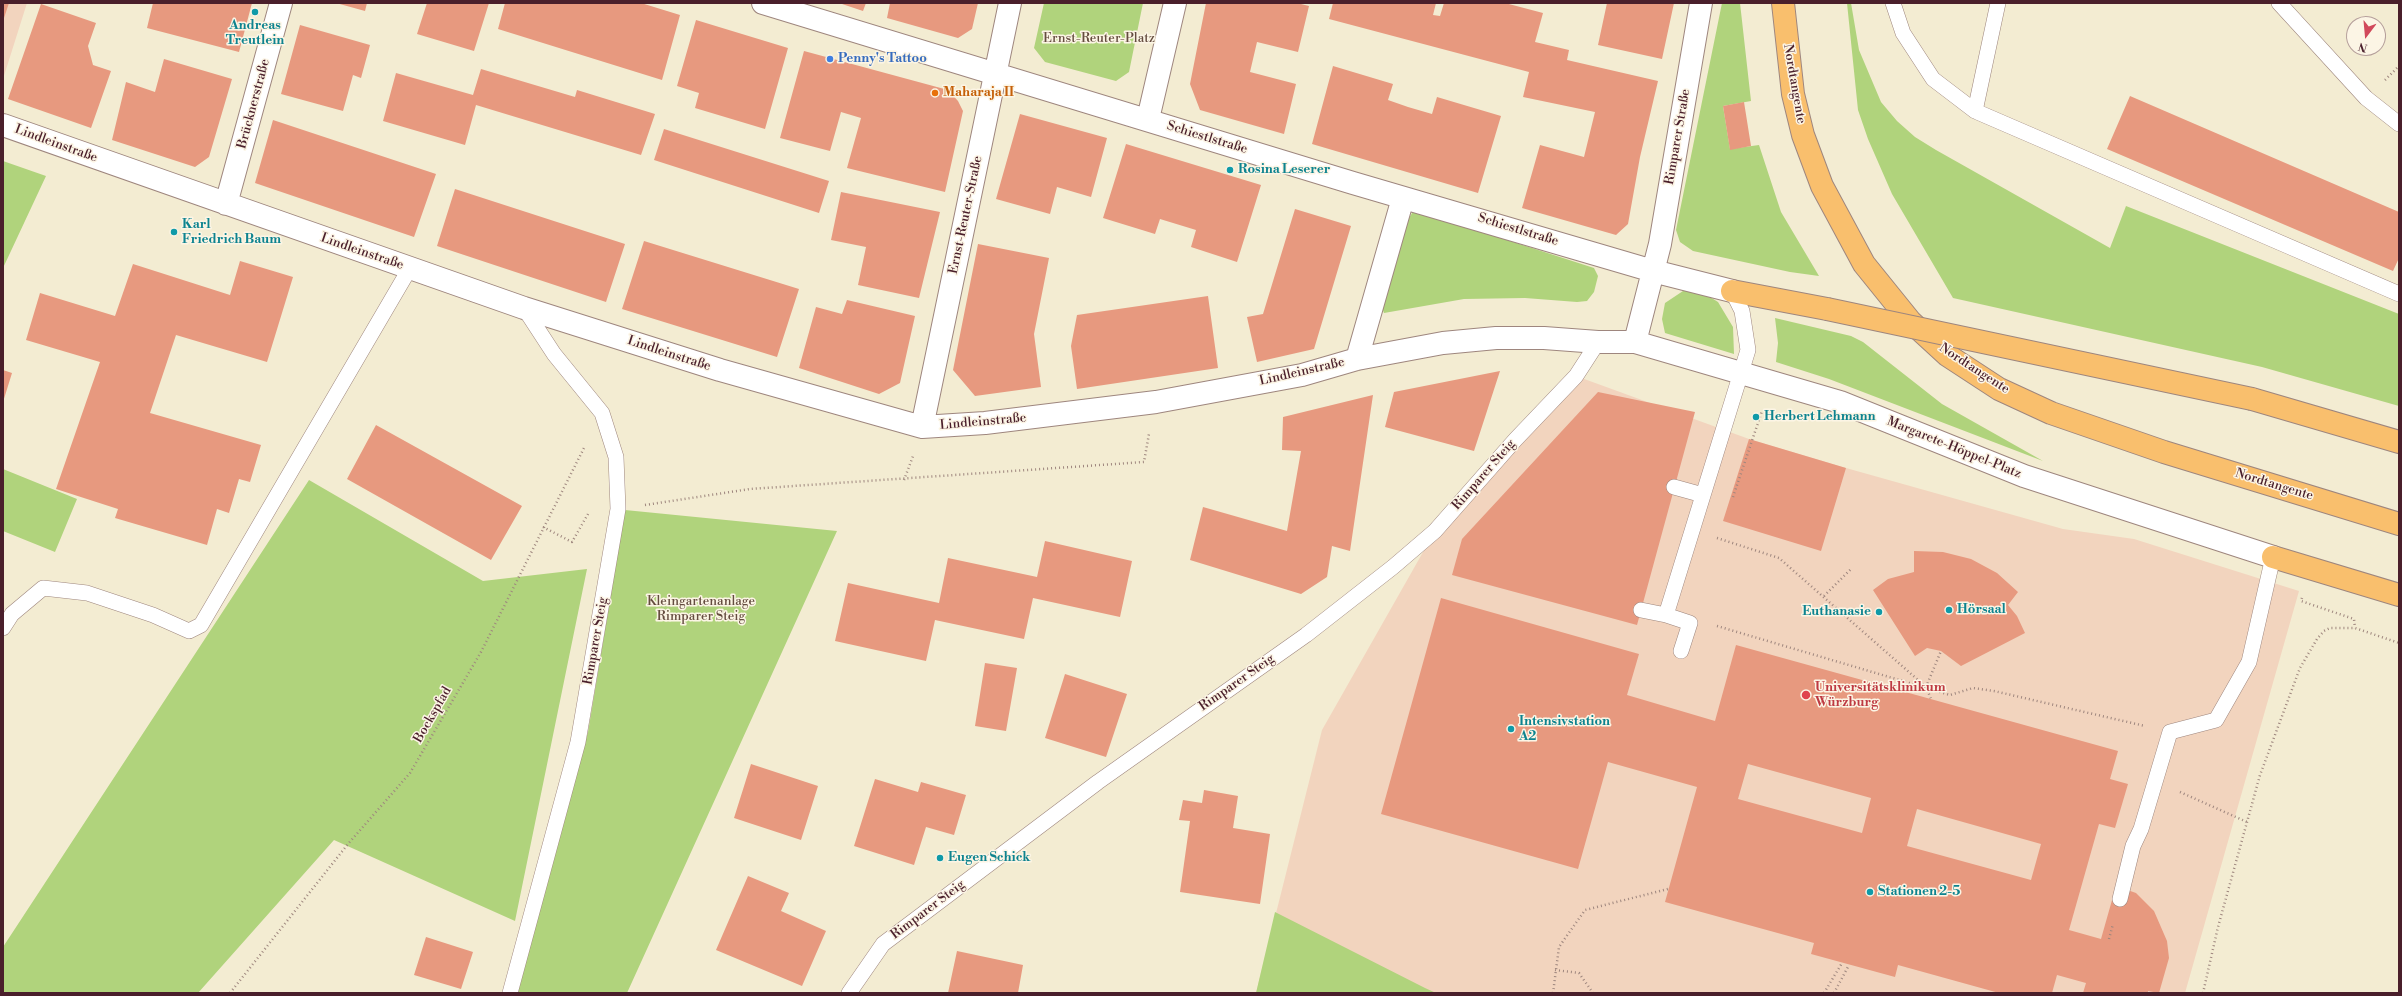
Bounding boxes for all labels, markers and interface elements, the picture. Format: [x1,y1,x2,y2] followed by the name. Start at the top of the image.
[250,7,260,17] marker: Andreas Treutlein
[2346,16,2386,56] north arrow
[226,18,284,49] place label: Andreas Treutlein
[1043,31,1155,47] park label: Ernst-Reuter-Platz
[2357,39,2369,55] text: N
[1779,43,1809,125] street label: Nordtangente
[838,51,927,67] place label: Penny's Tattoo
[825,54,835,64] marker: Penny's Tattoo
[235,57,273,151] street label: Brücknerstraße
[943,85,1014,101] place label: Maharaja II
[930,88,940,98] marker: Maharaja II
[1662,88,1694,186] street label: Rimparer Straße
[1165,118,1249,158] street label: Schiestlstraße
[13,122,99,166] street label: Lindleinstraße
[946,154,986,276] street label: Ernst-Reuter-Straße
[1238,162,1330,178] place label: Rosina Leserer
[1225,165,1235,175] marker: Rosina Leserer
[1476,210,1560,250] street label: Schiestlstraße
[182,217,281,248] place label: Karl Friedrich Baum
[169,227,179,237] marker: Karl Friedrich Baum
[318,230,406,274] street label: Lindleinstraße
[625,333,713,375] street label: Lindleinstraße
[1936,340,2012,398] street label: Nordtangente
[1258,355,1346,389] street label: Lindleinstraße
[1764,409,1875,425] place label: Herbert Lehmann
[939,410,1027,434] street label: Lindleinstraße
[1751,412,1761,422] marker: Herbert Lehmann
[1884,414,2024,482] street label: Margarete-Höppel-Platz
[1449,436,1519,514] street label: Rimparer Steig
[2233,466,2315,504] street label: Nordtangente
[647,594,755,625] park label: Kleingartenanlage Rimparer Steig
[581,596,611,686] street label: Rimparer Steig
[1957,602,2006,618] place label: Hörsaal
[1802,604,1871,620] place label: Euthanasie
[1944,605,1954,615] marker: Hörsaal
[1874,607,1884,617] marker: Euthanasie
[1196,651,1278,715] street label: Rimparer Steig
[1815,680,1946,711] place label: Universitätsklinikum Würzburg
[411,684,455,746] street label: Bockspfad
[1800,689,1812,701] marker: Universitätsklinikum Würzburg
[1519,714,1610,745] place label: Intensivstation A2
[1506,724,1516,734] marker: Intensivstation A2
[948,850,1030,866] place label: Eugen Schick
[935,853,945,863] marker: Eugen Schick
[888,877,968,943] street label: Rimparer Steig
[1878,884,1960,900] place label: Stationen 2-5
[1865,887,1875,897] marker: Stationen 2-5

